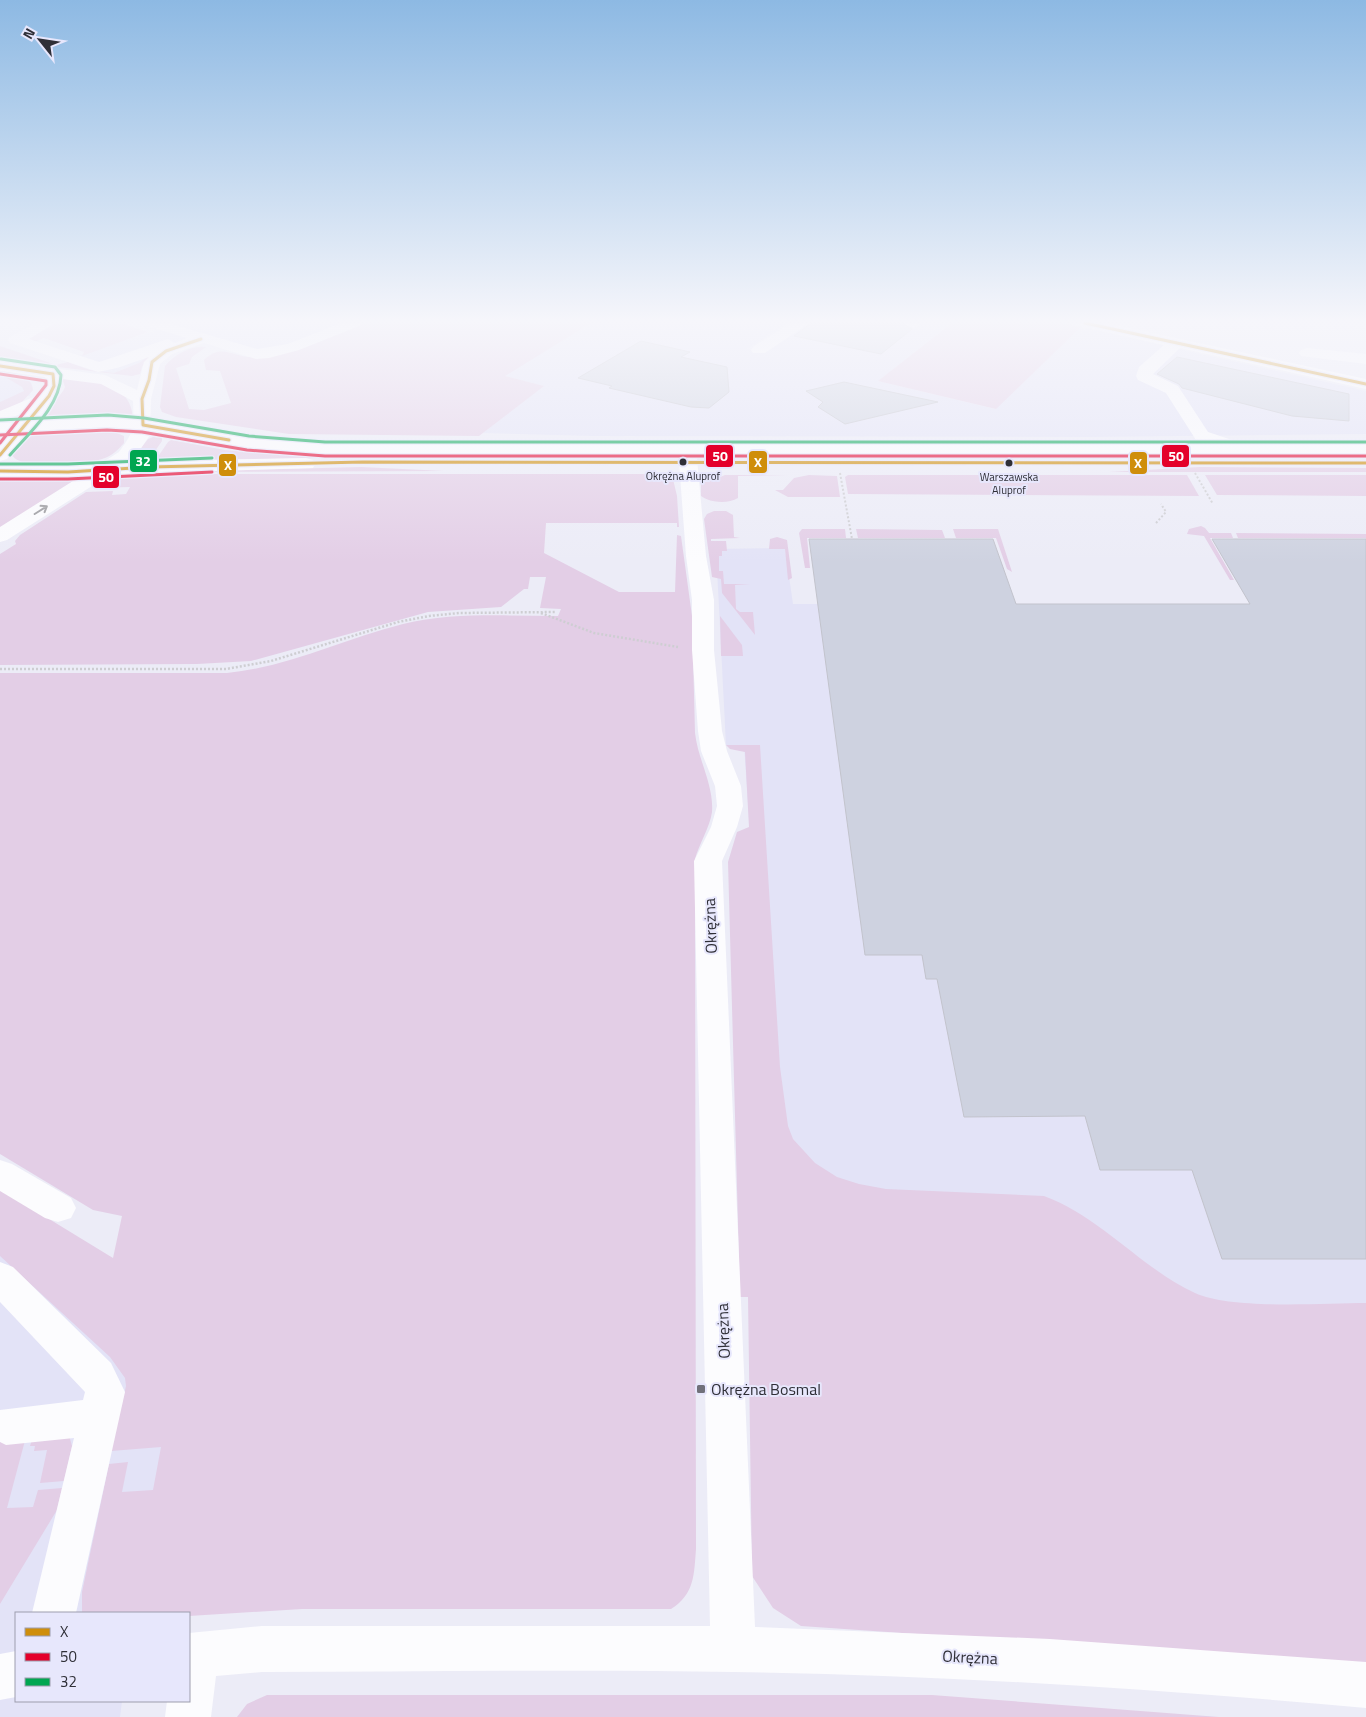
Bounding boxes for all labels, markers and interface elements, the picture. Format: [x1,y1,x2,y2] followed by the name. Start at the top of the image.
[15,15,65,65] north arrow
[17,24,40,43] text: N
[705,444,734,468] line badge: 50
[1161,444,1190,468] line badge: 50
[712,445,728,466] text: 50
[1168,445,1184,466] text: 50
[129,449,158,473] line badge: 32
[135,450,151,471] text: 32
[748,450,768,474] line badge: X
[754,451,762,472] text: X
[1129,451,1148,475] line badge: X
[1134,452,1142,473] text: X
[218,453,237,477] line badge: X
[224,454,232,475] text: X
[678,457,688,467] marker: Okrężna Aluprof
[1004,458,1014,468] marker: Warszawska Aluprof
[92,465,120,489] line badge: 50
[98,466,114,487] text: 50
[646,468,721,484] place label: Okrężna Aluprof
[980,469,1039,498] place label: Warszawska Aluprof
[34,505,48,515] one-way arrow
[697,898,723,954] street label: Okrężna
[710,1303,736,1359] street label: Okrężna
[711,1377,821,1401] place label: Okrężna Bosmal
[695,1383,707,1395] marker: Okrężna Bosmal
[15,1612,190,1702] legend
[60,1620,69,1643] text: X
[942,1644,998,1670] street label: Okrężna
[60,1645,77,1668] text: 50
[60,1670,77,1693] text: 32

